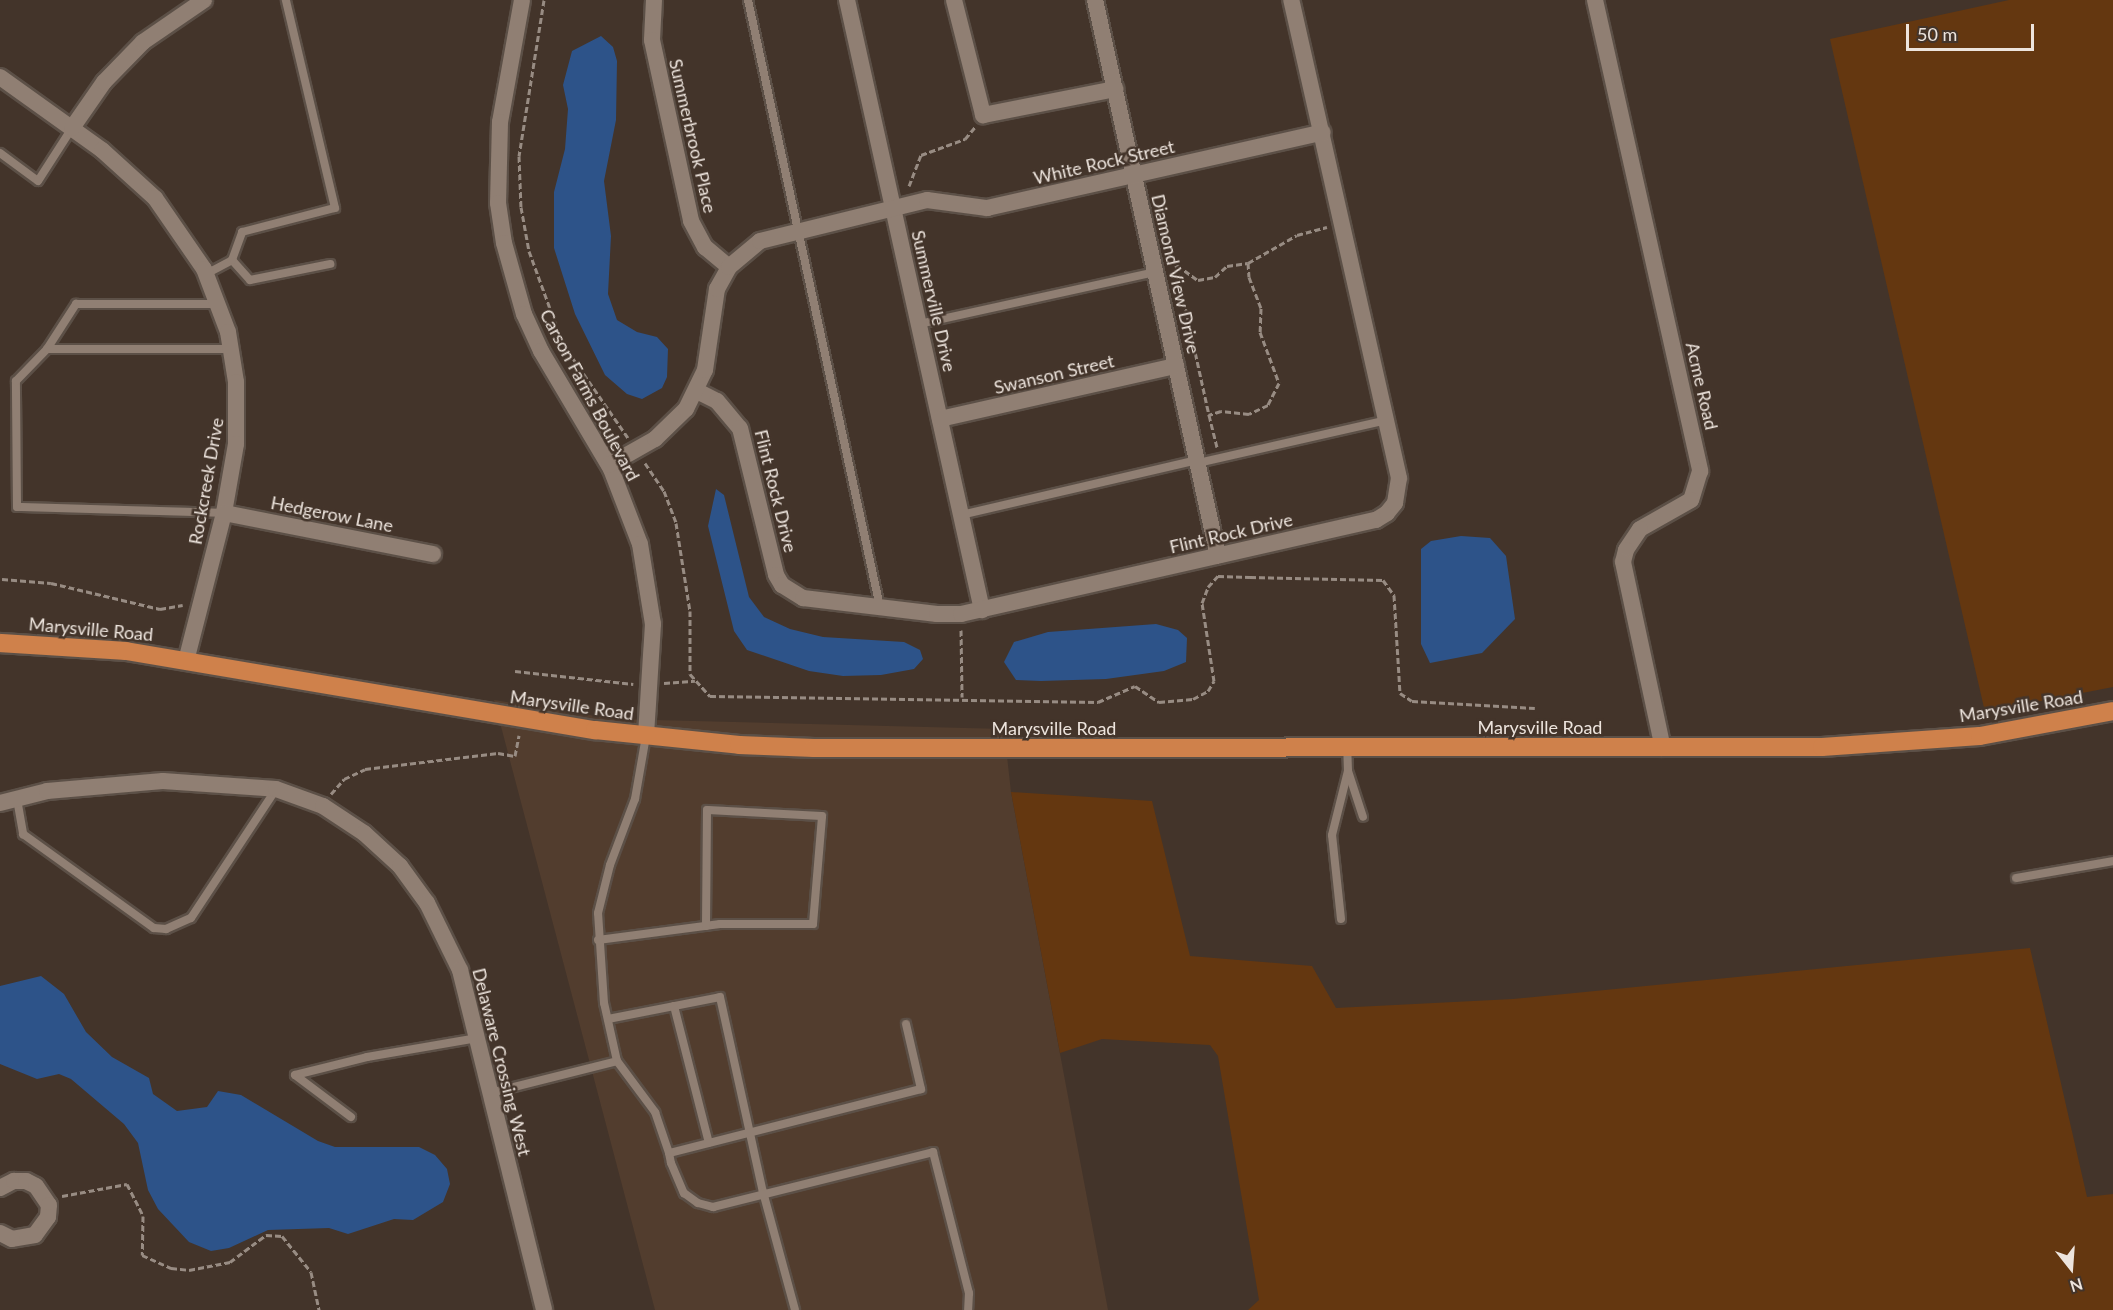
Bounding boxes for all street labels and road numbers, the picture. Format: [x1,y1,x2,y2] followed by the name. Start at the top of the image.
[665,57,721,215] street label: Summerbrook Place
[1031,135,1177,189] street label: White Rock Street
[1147,192,1205,356] street label: Diamond View Drive
[907,228,961,374] street label: Summerville Drive
[536,305,644,485] street label: Carson Farms Boulevard
[1681,340,1723,432] street label: Acme Road
[992,350,1116,398] street label: Swanson Street
[184,416,228,546] street label: Rockcreek Drive
[750,427,802,555] street label: Flint Rock Drive
[269,492,395,536] street label: Hedgerow Lane
[1167,508,1295,558] street label: Flint Rock Drive
[28,613,154,645] street label: Marysville Road
[509,686,635,724] street label: Marysville Road
[1958,686,2084,726] street label: Marysville Road
[1478,716,1602,738] street label: Marysville Road
[992,717,1116,739] street label: Marysville Road
[468,966,536,1158] street label: Delaware Crossing West

